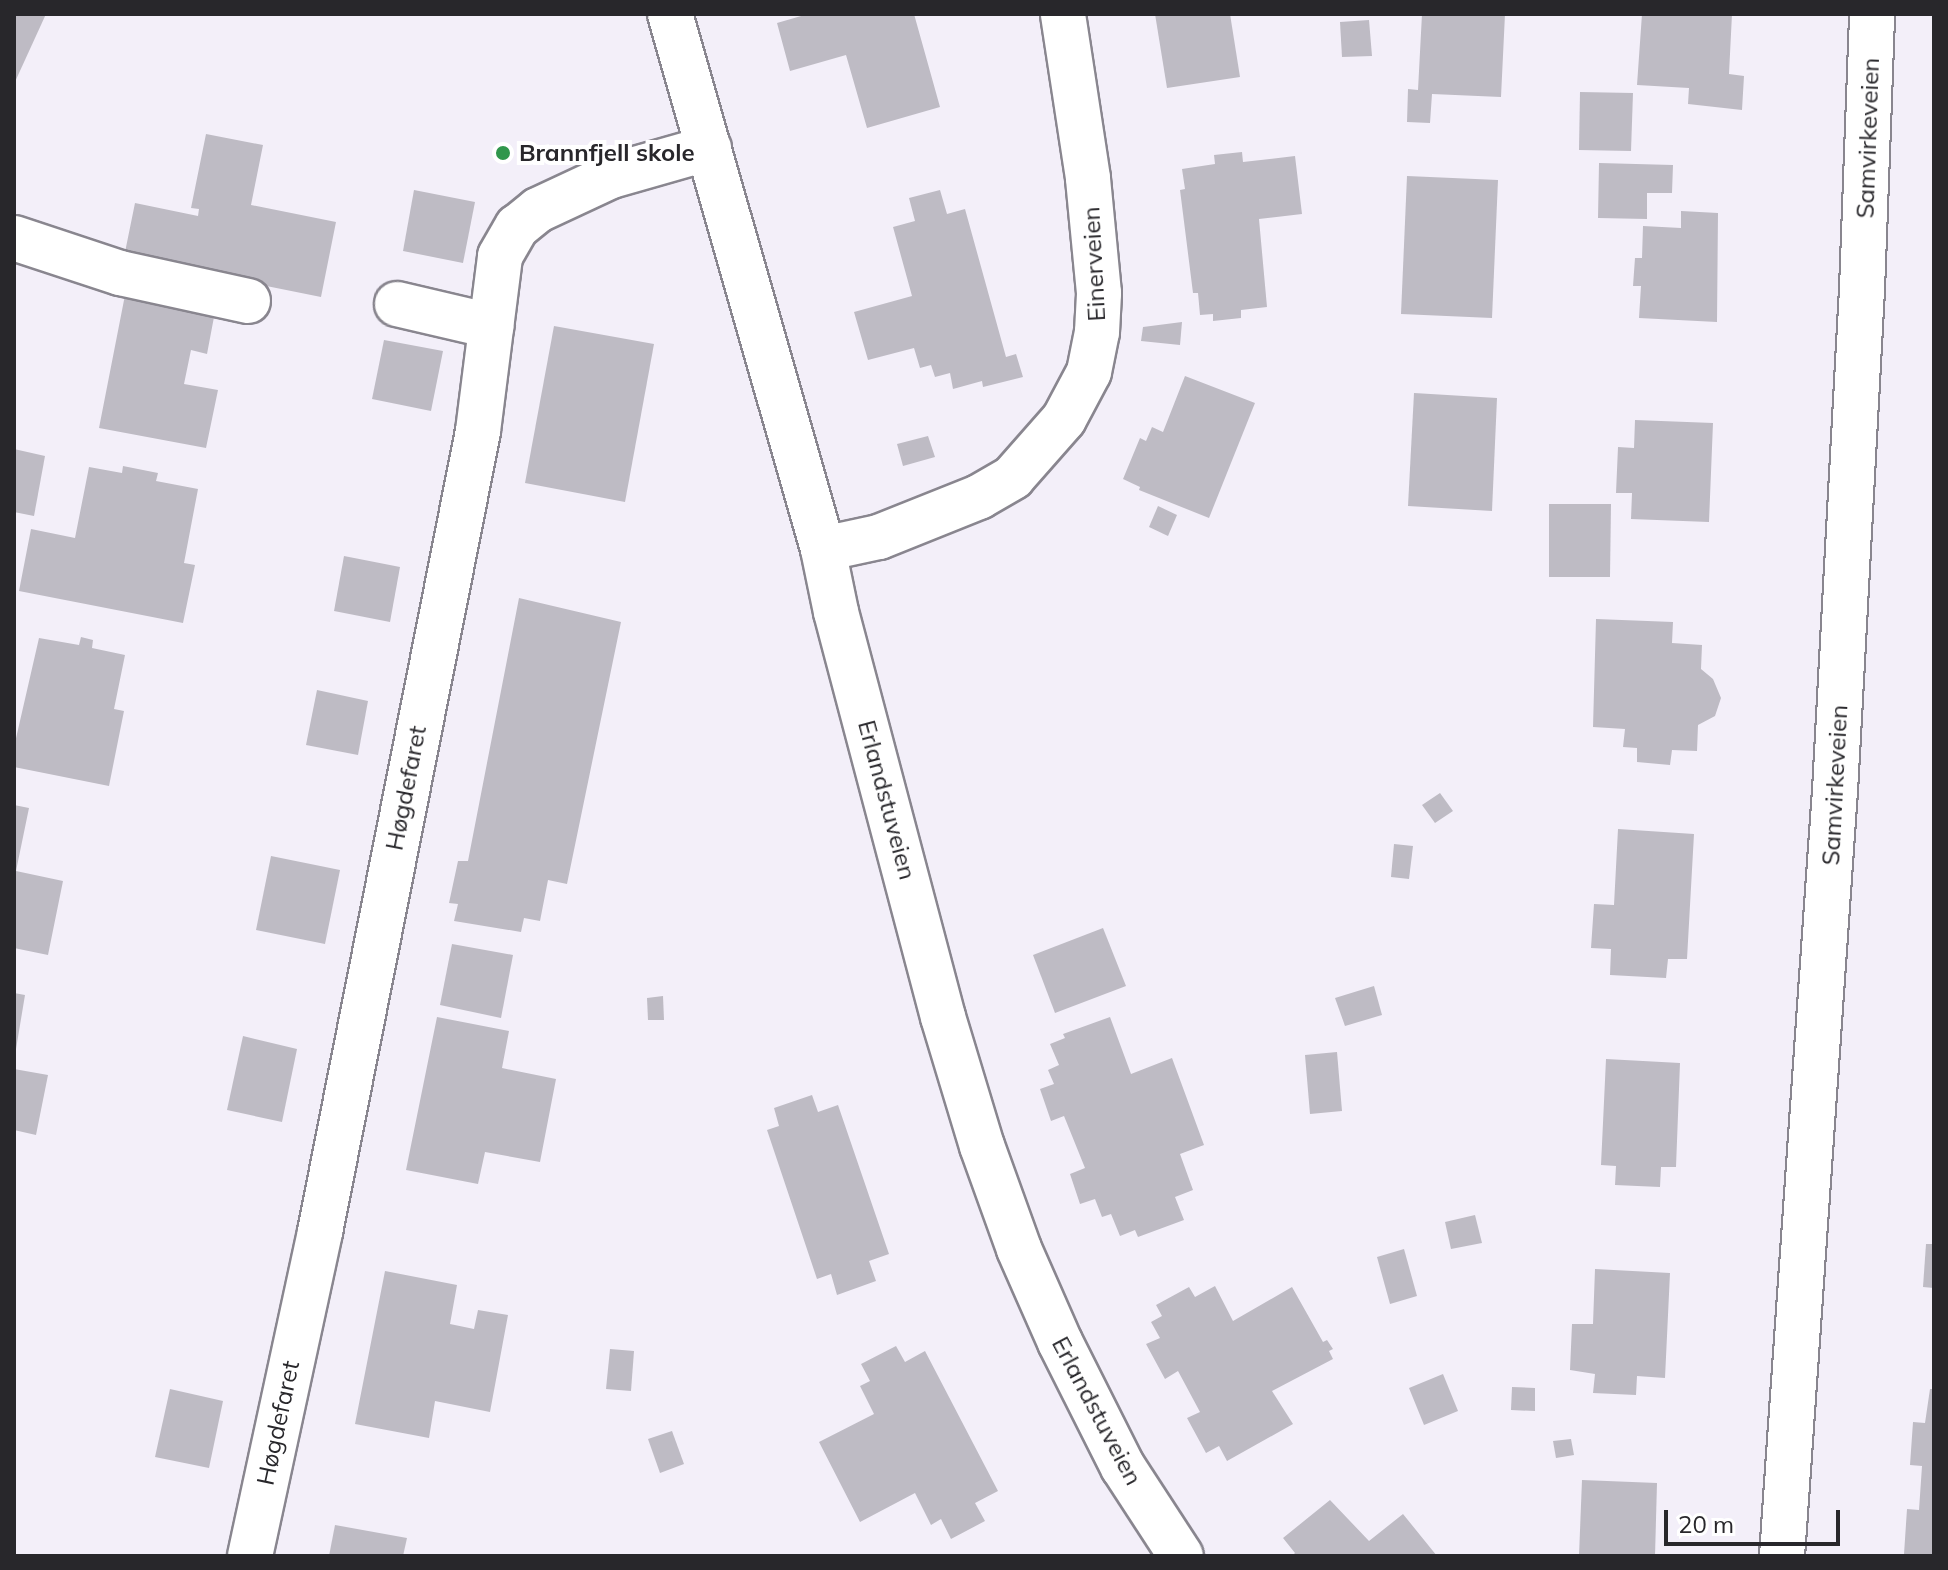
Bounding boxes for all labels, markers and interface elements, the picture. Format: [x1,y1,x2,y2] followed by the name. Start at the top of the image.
[1851,57,1885,219] street label: Samvirkeveien
[519,139,695,167] place label: Brannfjell skole
[494,144,512,162] marker: Brannfjell skole
[1077,206,1111,322] street label: Einerveien
[1816,704,1854,866] street label: Samvirkeveien
[852,717,922,883] street label: Erlandstuveien
[380,723,432,853] street label: Høgdefaret
[1046,1332,1148,1490] street label: Erlandstuveien
[251,1358,305,1488] street label: Høgdefaret
[1668,1494,1844,1544] scale bar
[1678,1509,1734,1539] text: 20 m

